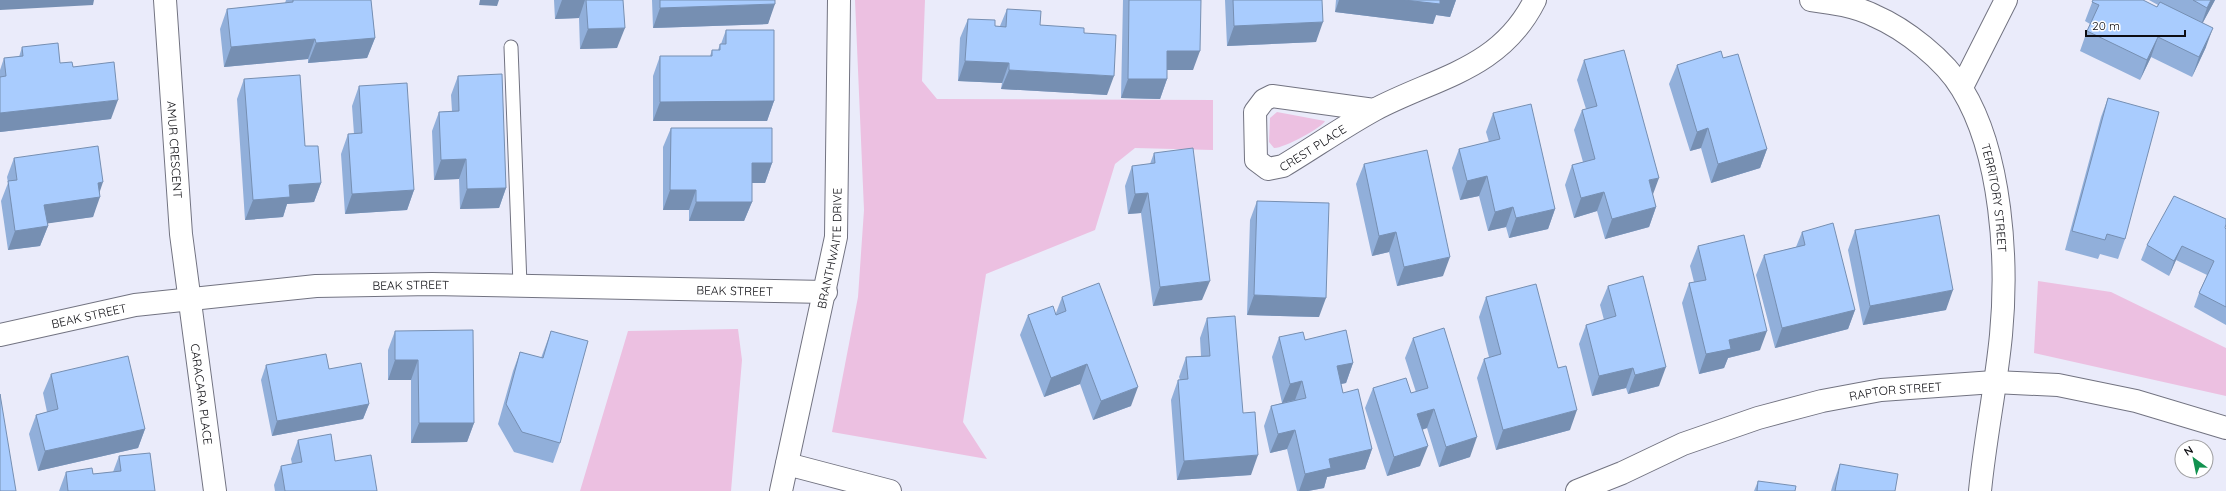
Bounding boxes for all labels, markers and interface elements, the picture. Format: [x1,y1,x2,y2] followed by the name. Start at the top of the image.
[2086,12,2185,38] scale bar
[2092,18,2120,33] text: 20 m
[164,100,186,199] street label: AMUR CRESCENT
[1276,121,1349,174] street label: CREST PLACE
[1978,141,2010,253] street label: TERRITORY STREET
[813,187,844,310] street label: BRANTHWAITE DRIVE
[372,276,449,293] street label: BEAK STREET
[696,282,773,298] street label: BEAK STREET
[50,300,128,331] street label: BEAK STREET
[188,343,216,446] street label: CARACARA PLACE
[1848,378,1942,403] street label: RAPTOR STREET
[2174,439,2214,479] north arrow
[2181,443,2196,459] text: N

